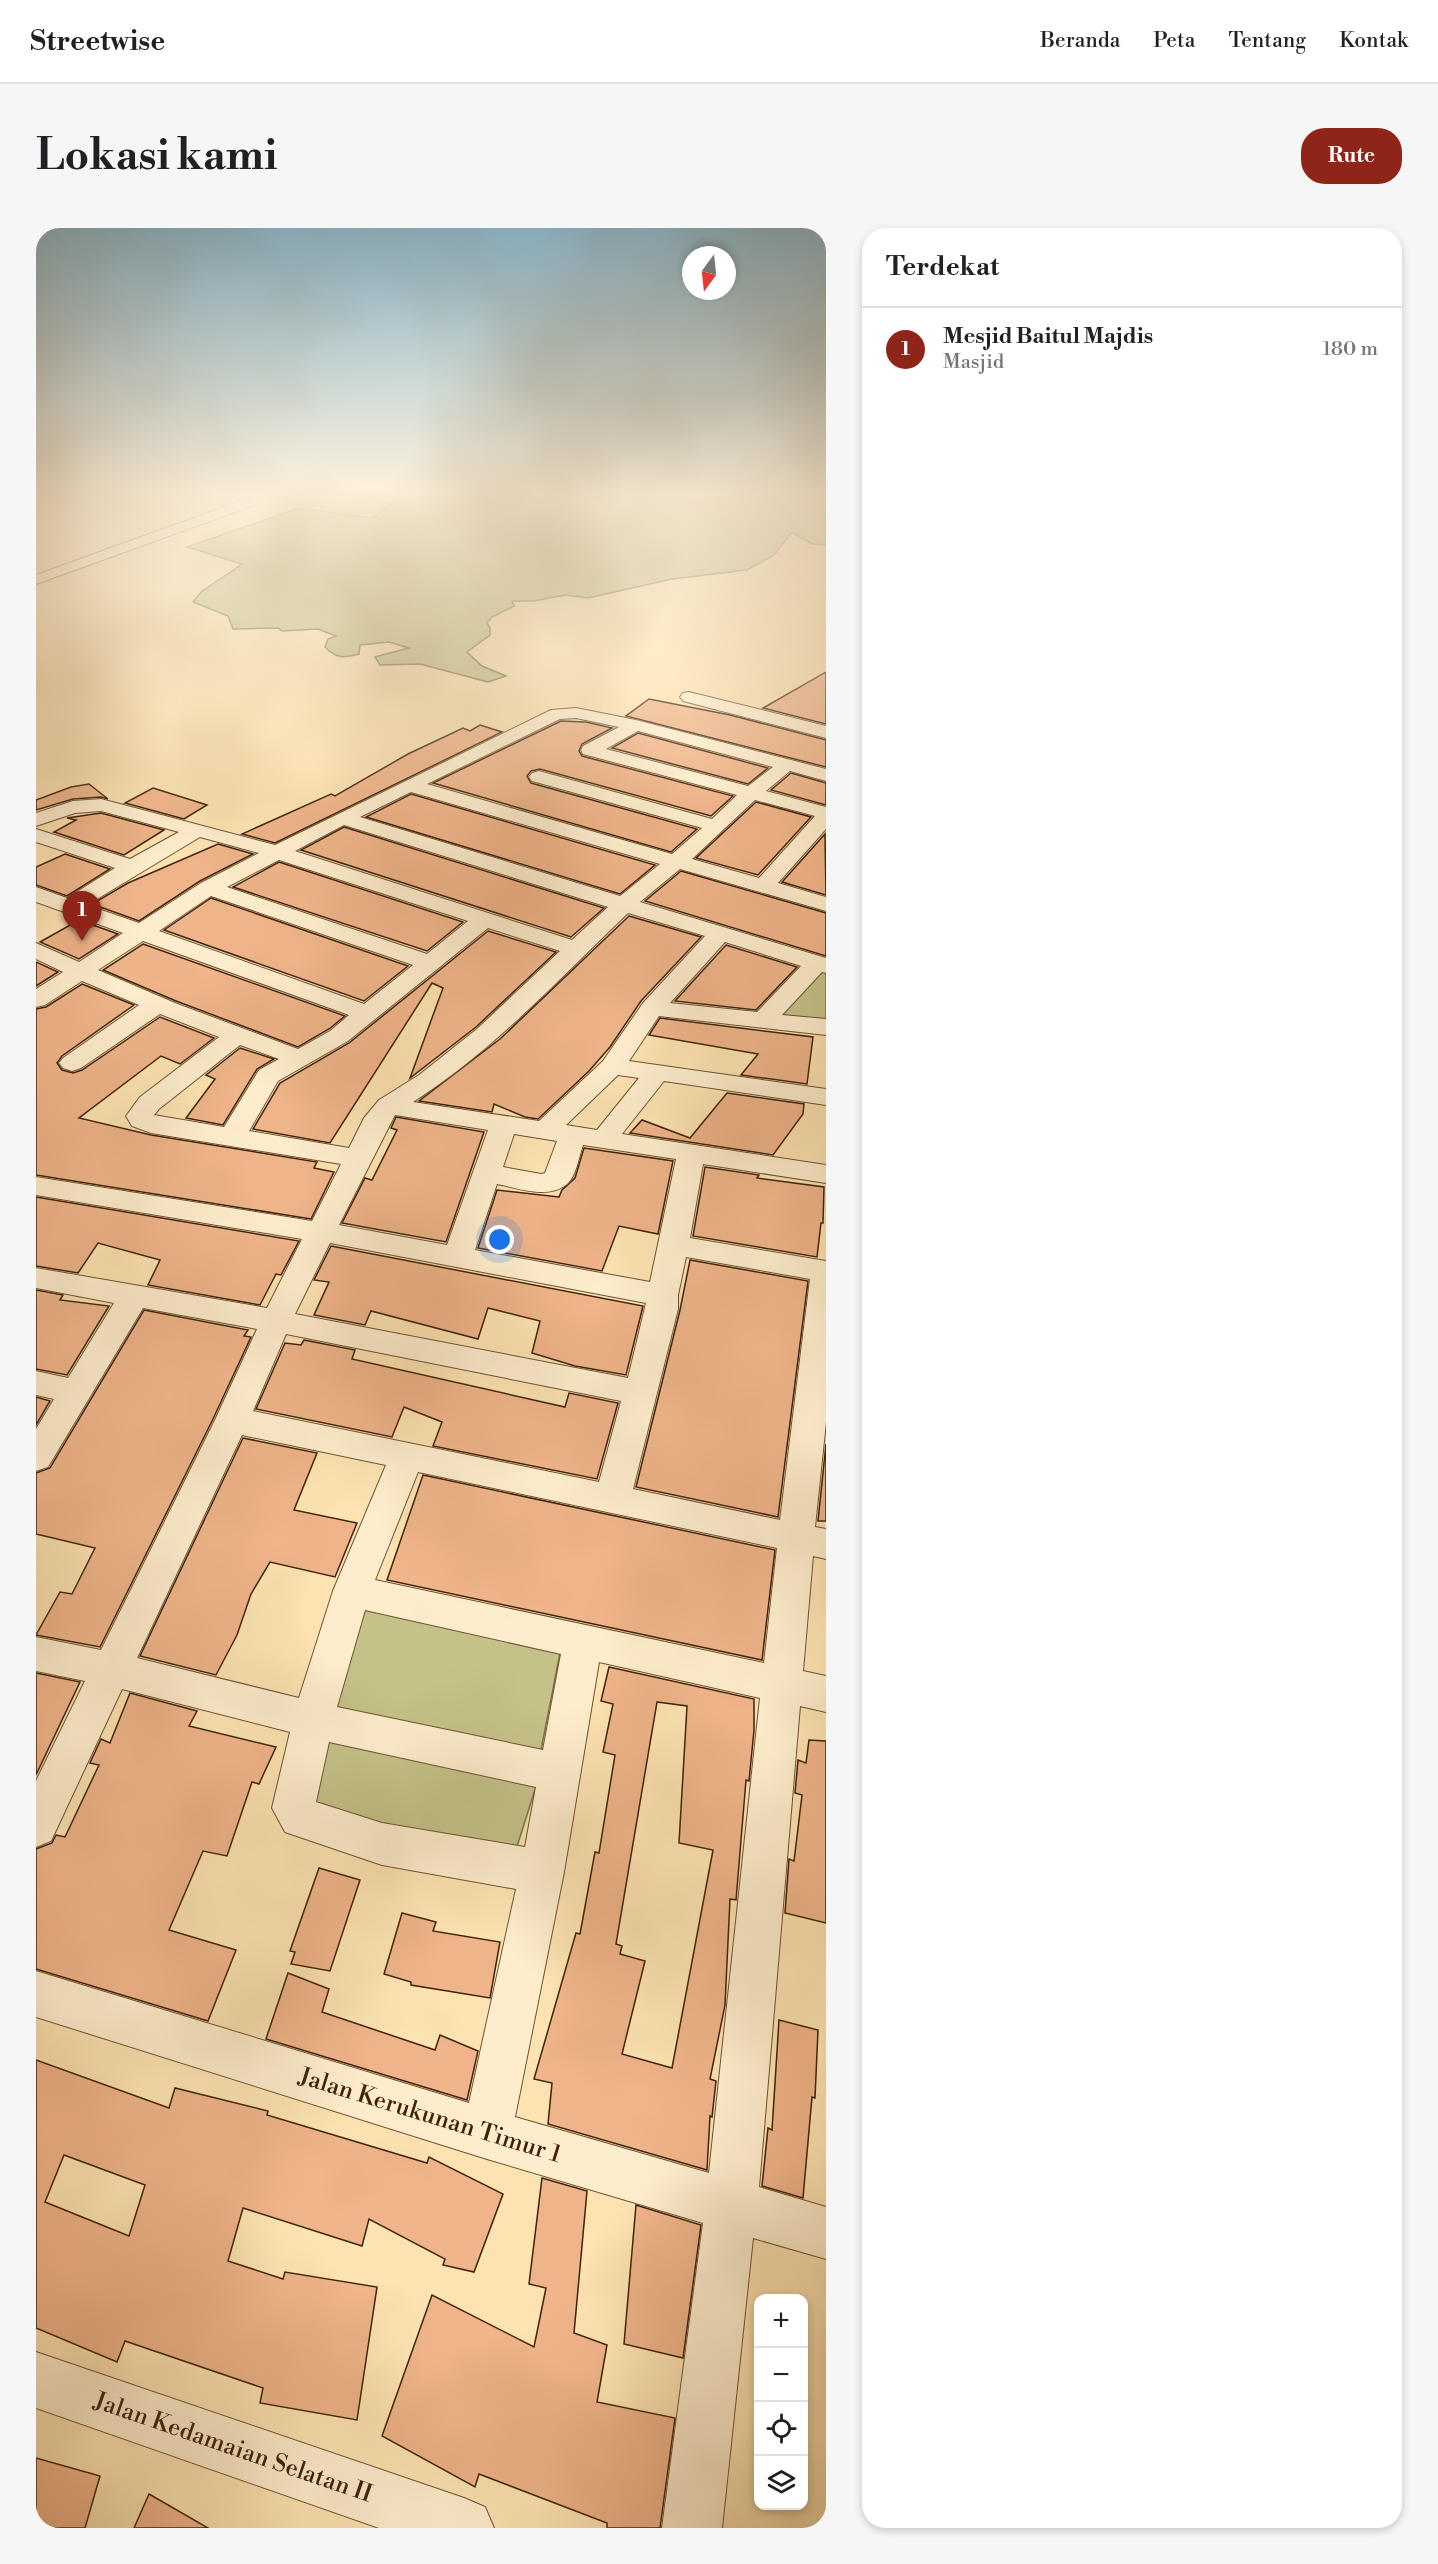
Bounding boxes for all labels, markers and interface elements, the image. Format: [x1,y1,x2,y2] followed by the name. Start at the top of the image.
[30,24,165,59] text: Streetwise
[1040,28,1120,54] text: Beranda
[1153,28,1195,54] text: Peta
[1228,28,1306,54] text: Tentang
[1339,28,1408,54] text: Kontak
[1301,128,1402,184] button: Rute
[36,130,277,183] text: Lokasi kami
[682,246,736,300] north arrow
[886,251,999,283] text: Terdekat
[943,323,1153,350] text: Mesjid Baitul Majdis
[901,337,910,362] text: 1
[1323,337,1378,362] text: 180 m
[943,350,1004,375] text: Masjid
[62,892,102,941] pin: 1
[485,1225,514,1254] your location
[294,2062,565,2170] street label: Jalan Kerukunan Timur 1
[754,2294,808,2510] map controls
[754,2294,808,2348] button: +
[754,2348,808,2402] button: −
[89,2386,376,2510] street label: Jalan Kedamaian Selatan II
[754,2402,808,2456] button: locate
[754,2456,808,2510] button: layers

